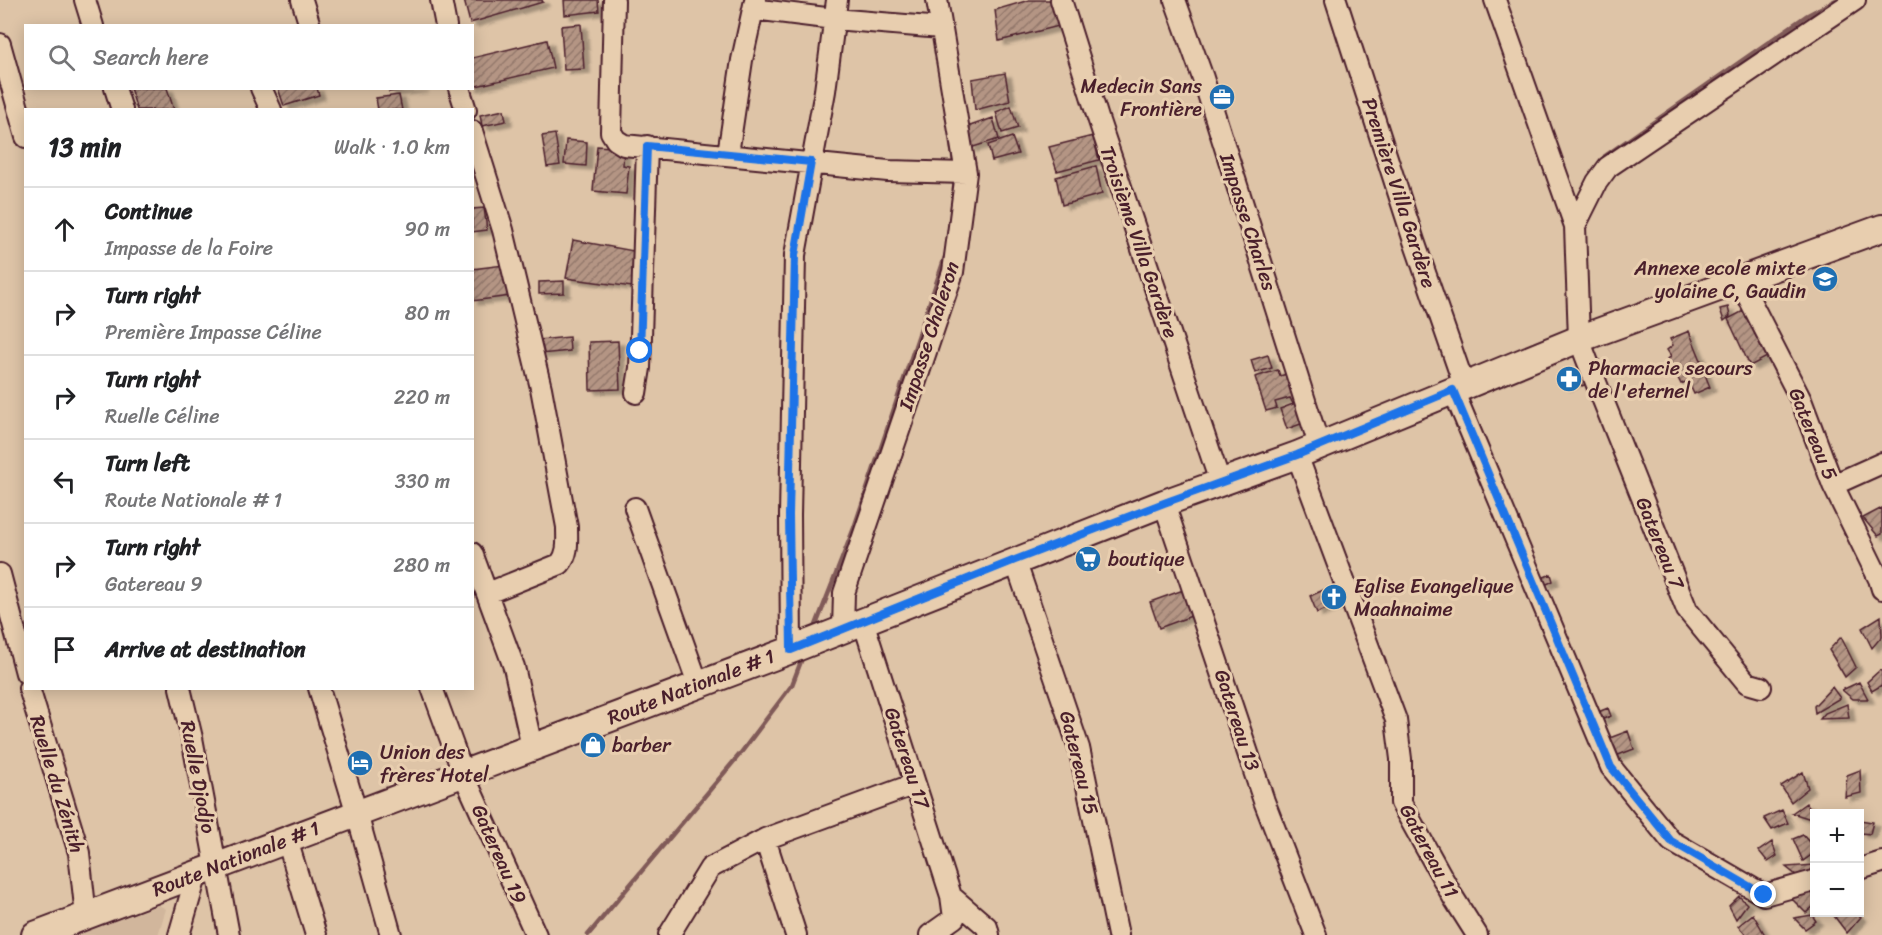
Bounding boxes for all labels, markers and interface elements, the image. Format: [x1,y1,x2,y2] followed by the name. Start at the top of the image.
[24,24,474,90] search box
[93,38,209,77] text: Search here
[45,41,78,74] icon: search
[1080,69,1203,127] place label: Medecin Sans Frontière
[1207,82,1237,112] office icon: Medecin Sans Frontière
[1352,93,1446,293] street label: Première Villa Gardère
[48,124,121,170] text: 13 min
[334,130,450,165] text: Walk · 1.0 km
[1090,141,1188,343] street label: Troisième Villa Gardère
[1209,148,1287,296] street label: Impasse Charles
[105,192,193,231] text: Continue
[405,212,450,247] text: 90 m
[48,213,81,246] icon: ahead
[105,231,273,266] text: Impasse de la Foire
[1633,251,1806,309] place label: Annexe ecole mixte yolaine C, Gaudin
[888,257,970,416] street label: Impasse Chaleron
[1810,264,1840,294] school or university icon: Annexe ecole mixte yolaine C, Gaudin
[105,276,200,315] text: Turn right
[405,296,450,331] text: 80 m
[48,297,81,330] icon: right
[105,315,322,350] text: Première Impasse Céline
[626,337,652,363] route start
[1588,351,1754,409] place label: Pharmacie secours de l'eternel
[105,360,200,399] text: Turn right
[1554,364,1584,394] pharmacy icon: Pharmacie secours de l'eternel
[394,380,450,415] text: 220 m
[48,381,81,414] icon: right
[1779,382,1847,486] street label: Gatereau 5
[105,399,219,434] text: Ruelle Céline
[105,444,190,483] text: Turn left
[395,464,450,499] text: 330 m
[48,465,81,498] icon: left
[105,483,282,518] text: Route Nationale # 1
[1626,492,1695,596] street label: Gatereau 7
[105,528,200,567] text: Turn right
[1108,542,1185,577] place label: boutique
[1073,544,1103,574] supermarket icon: boutique
[393,548,450,583] text: 280 m
[48,549,81,582] icon: right
[105,567,203,602] text: Gatereau 9
[1354,569,1514,627] place label: Eglise Evangelique Maahnaime
[1319,582,1349,612] church icon: Eglise Evangelique Maahnaime
[105,630,306,669] text: Arrive at destination
[48,633,81,666] icon: arrive
[602,639,780,735] street label: Route Nationale # 1
[1204,665,1270,775] street label: Gatereau 13
[874,703,940,815] street label: Gatereau 17
[1049,707,1109,819] street label: Gatereau 15
[19,711,95,857] street label: Ruelle du Zénith
[170,717,226,837] street label: Ruelle Djodjo
[612,728,672,763] place label: barber
[578,730,608,760] shop icon: barber
[380,735,489,793] place label: Union des frères Hotel
[345,748,375,778] hotel icon: Union des frères Hotel
[461,798,537,910] street label: Gatereau 19
[1389,798,1469,904] street label: Gatereau 11
[1810,809,1864,917] map controls
[1810,809,1864,863] button: +
[147,811,325,907] street label: Route Nationale # 1
[1810,863,1864,917] button: −
[1750,881,1776,907] route end

